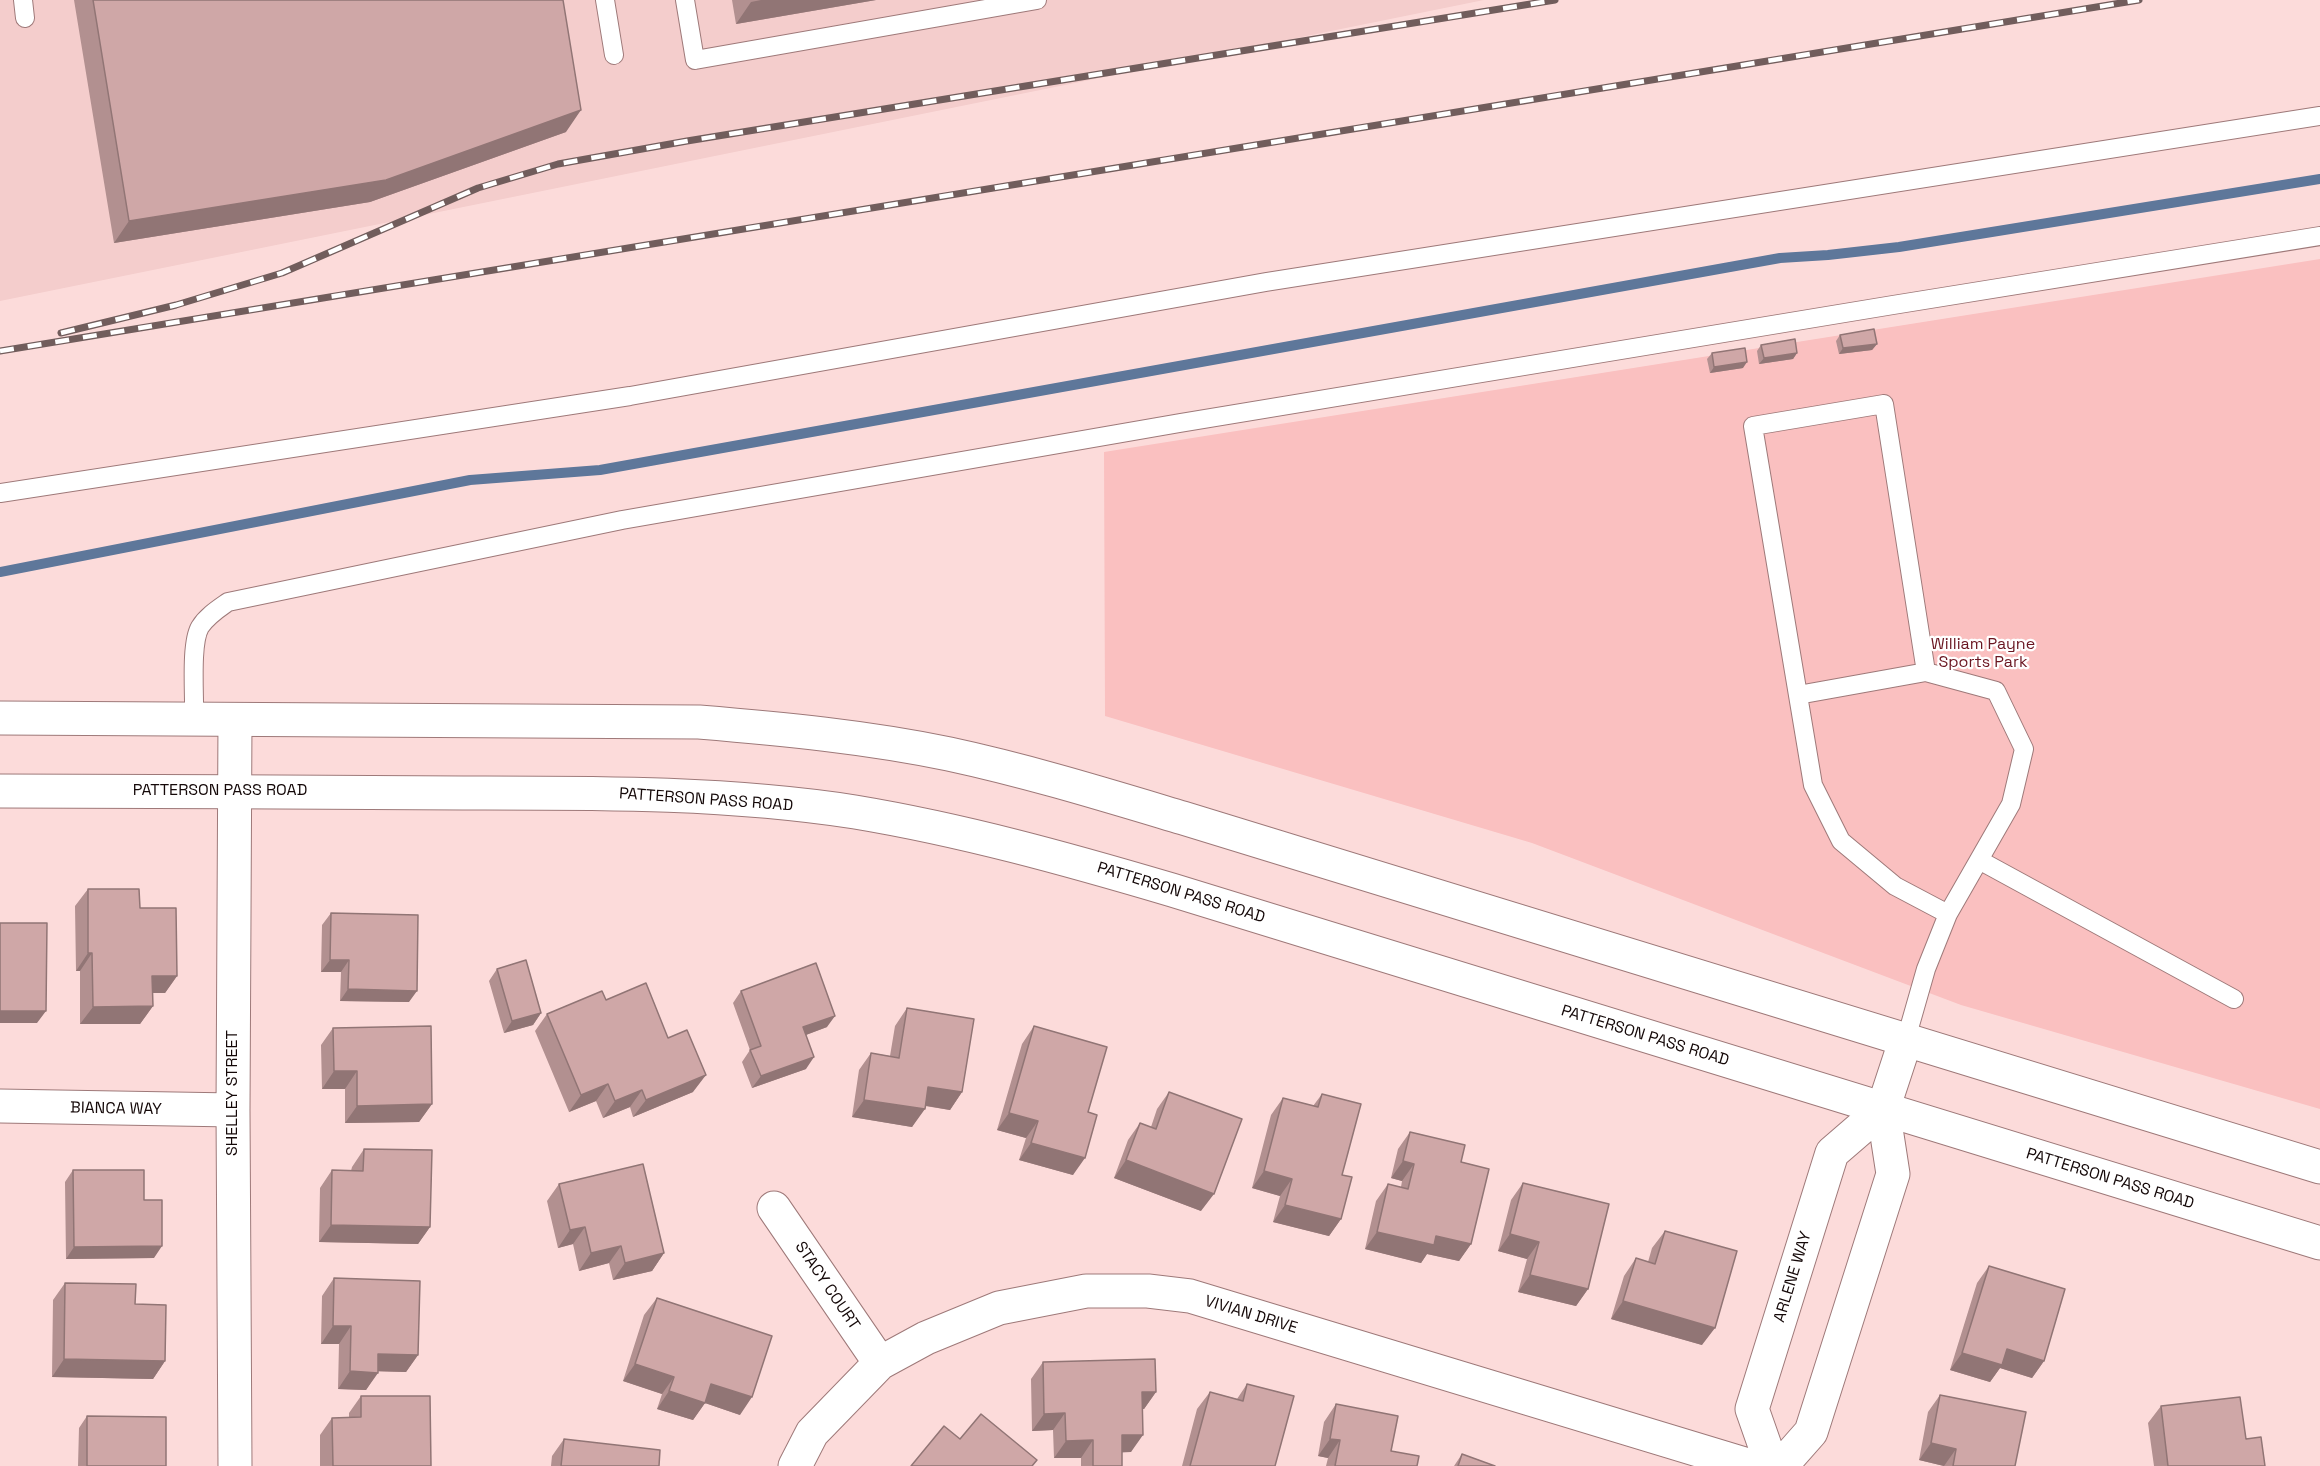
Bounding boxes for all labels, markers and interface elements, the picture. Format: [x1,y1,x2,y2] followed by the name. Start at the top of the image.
[1931,635,2035,673] park label: William Payne Sports Park
[133,781,307,801] street label: PATTERSON PASS ROAD
[618,784,794,816] street label: PATTERSON PASS ROAD
[1095,858,1267,928] street label: PATTERSON PASS ROAD
[1559,1001,1731,1071] street label: PATTERSON PASS ROAD
[223,1030,243,1156] street label: SHELLEY STREET
[70,1099,162,1119] street label: BIANCA WAY
[2024,1144,2196,1214] street label: PATTERSON PASS ROAD
[1770,1229,1816,1325] street label: ARLENE WAY
[790,1238,864,1334] street label: STACY COURT
[1202,1292,1300,1338] street label: VIVIAN DRIVE

